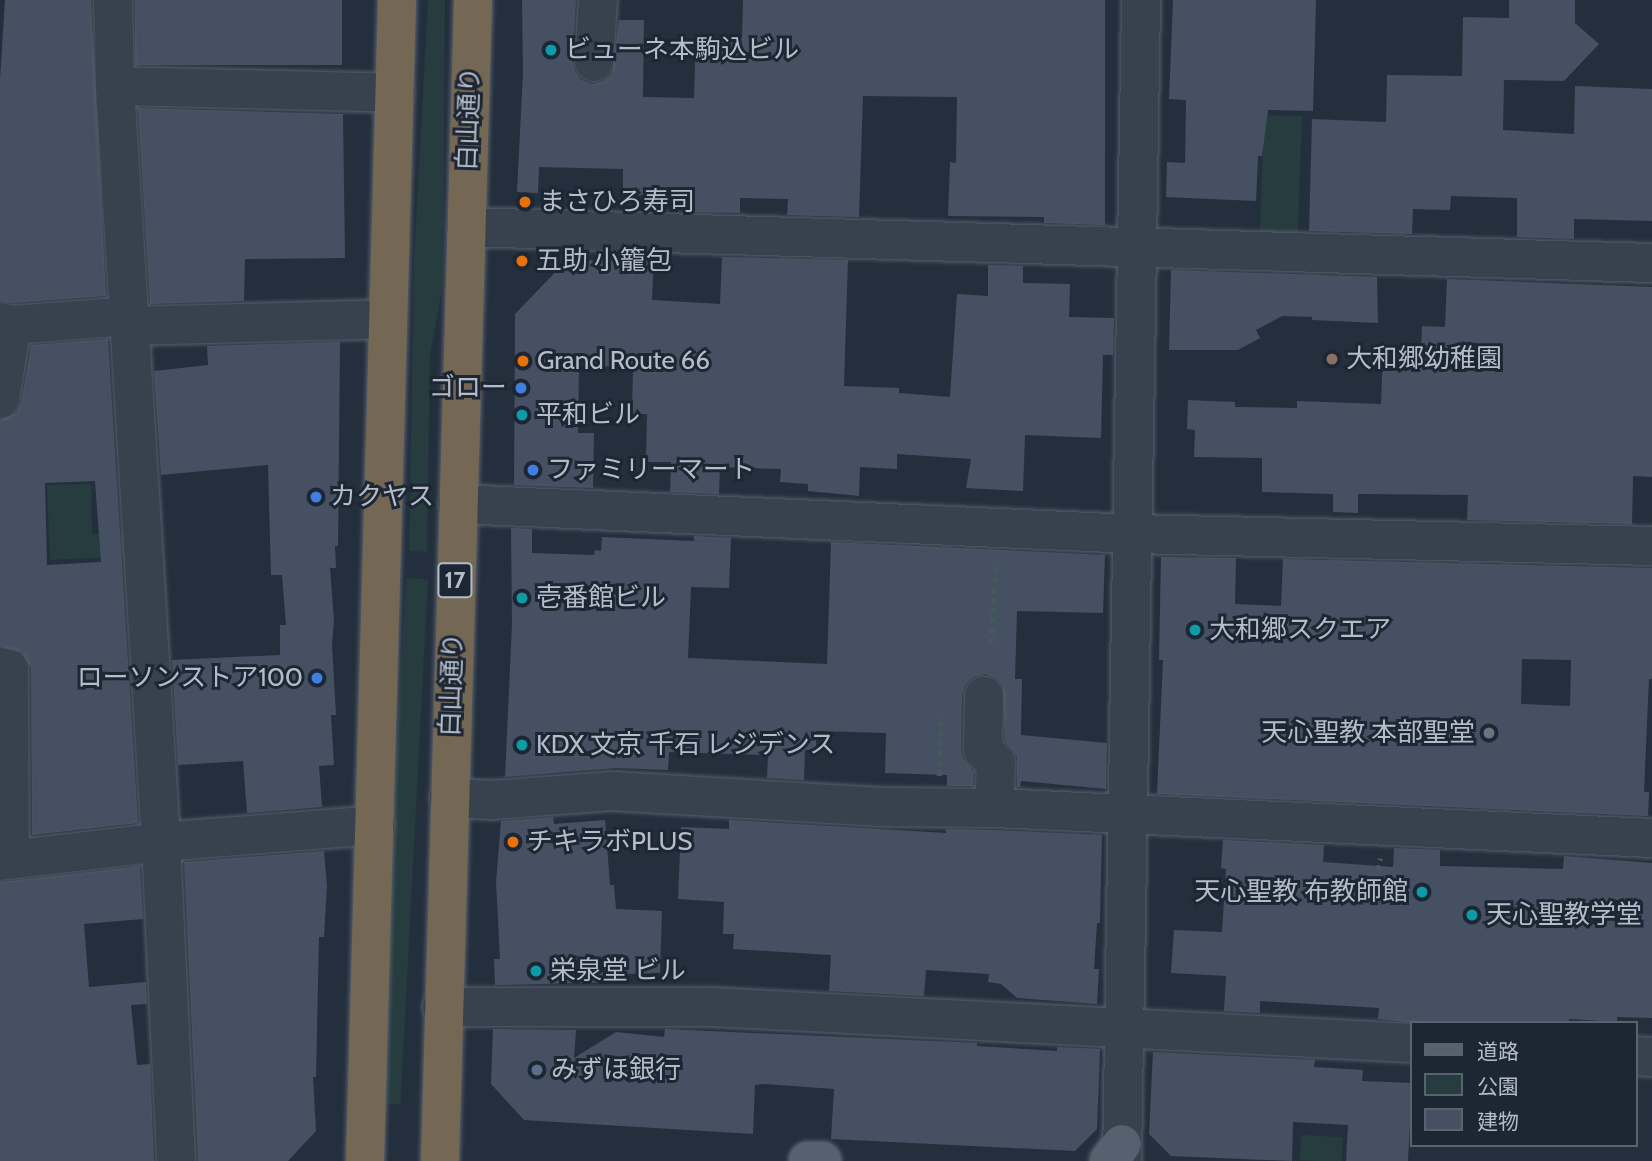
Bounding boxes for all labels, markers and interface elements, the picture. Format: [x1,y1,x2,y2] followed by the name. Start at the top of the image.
[565,34,799,66] place label: ビューネ本駒込ビル
[543,42,559,58] marker: ビューネ本駒込ビル
[452,66,486,172] street label: 白山通り
[539,186,695,218] place label: まさひろ寿司
[517,194,533,210] marker: まさひろ寿司
[536,245,672,277] place label: 五助 小籠包
[514,253,530,269] marker: 五助 小籠包
[1346,343,1502,375] place label: 大和郷幼稚園
[537,345,710,377] place label: Grand Route 66
[1324,351,1340,367] marker: 大和郷幼稚園
[515,353,531,369] marker: Grand Route 66
[429,372,507,404] place label: ゴロー
[513,380,529,396] marker: ゴロー
[536,399,640,431] place label: 平和ビル
[514,407,530,423] marker: 平和ビル
[547,454,755,486] place label: ファミリーマート
[525,462,541,478] marker: ファミリーマート
[330,481,434,513] place label: カクヤス
[308,489,324,505] marker: カクヤス
[436,560,474,600] road number: 17
[536,582,666,614] place label: 壱番館ビル
[514,590,530,606] marker: 壱番館ビル
[1209,614,1391,646] place label: 大和郷スクエア
[1187,622,1203,638] marker: 大和郷スクエア
[435,632,469,738] street label: 白山通り
[76,662,303,694] place label: ローソンストア100
[309,670,325,686] marker: ローソンストア100
[1261,717,1475,749] place label: 天心聖教 本部聖堂
[1481,725,1497,741] marker: 天心聖教 本部聖堂
[536,729,836,761] place label: KDX 文京 千石 レジデンス
[514,737,530,753] marker: KDX 文京 千石 レジデンス
[527,826,692,858] place label: チキラボPLUS
[505,834,521,850] marker: チキラボPLUS
[1194,876,1408,908] place label: 天心聖教 布教師館
[1414,884,1430,900] marker: 天心聖教 布教師館
[1486,899,1642,931] place label: 天心聖教学堂
[1464,907,1480,923] marker: 天心聖教学堂
[550,955,686,987] place label: 栄泉堂 ビル
[528,963,544,979] marker: 栄泉堂 ビル
[1410,1021,1638,1147] legend
[1477,1039,1519,1064] text: 道路
[551,1054,681,1086] place label: みずほ銀行
[529,1062,545,1078] marker: みずほ銀行
[1477,1074,1519,1099] text: 公園
[1477,1109,1519,1134] text: 建物

